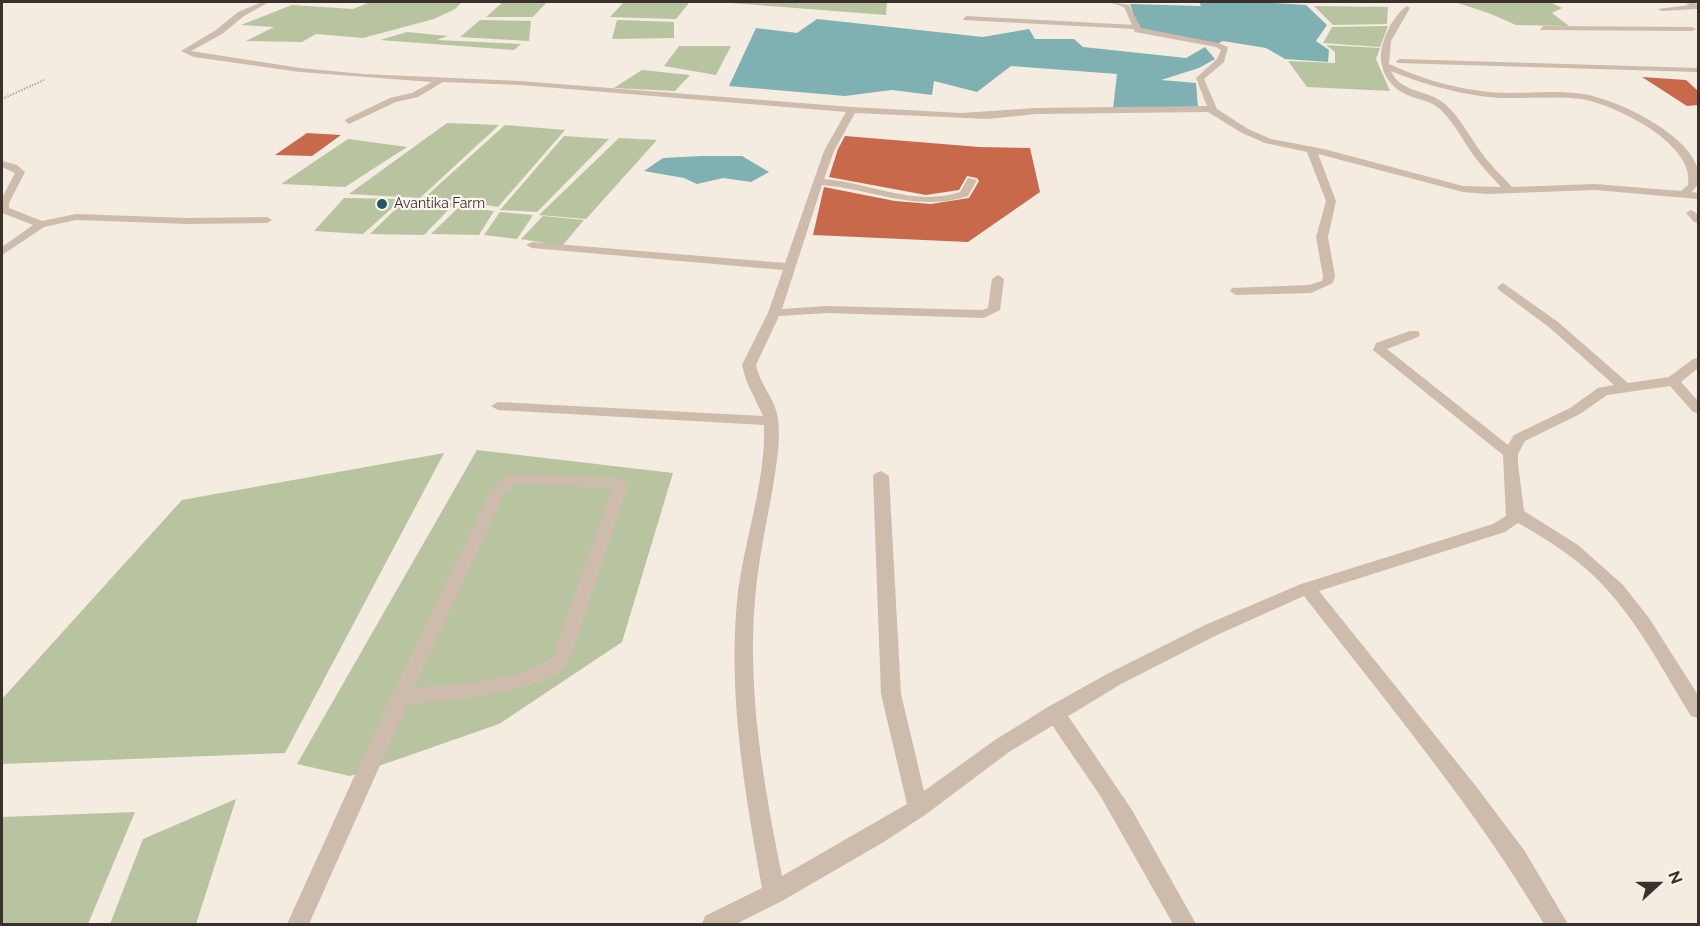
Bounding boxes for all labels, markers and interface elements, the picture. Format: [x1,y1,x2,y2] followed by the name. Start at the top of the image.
[394,196,485,212] place label: Avantika Farm
[375,197,389,211] marker: Avantika Farm
[1628,854,1688,914] north arrow
[1664,868,1686,886] text: N

